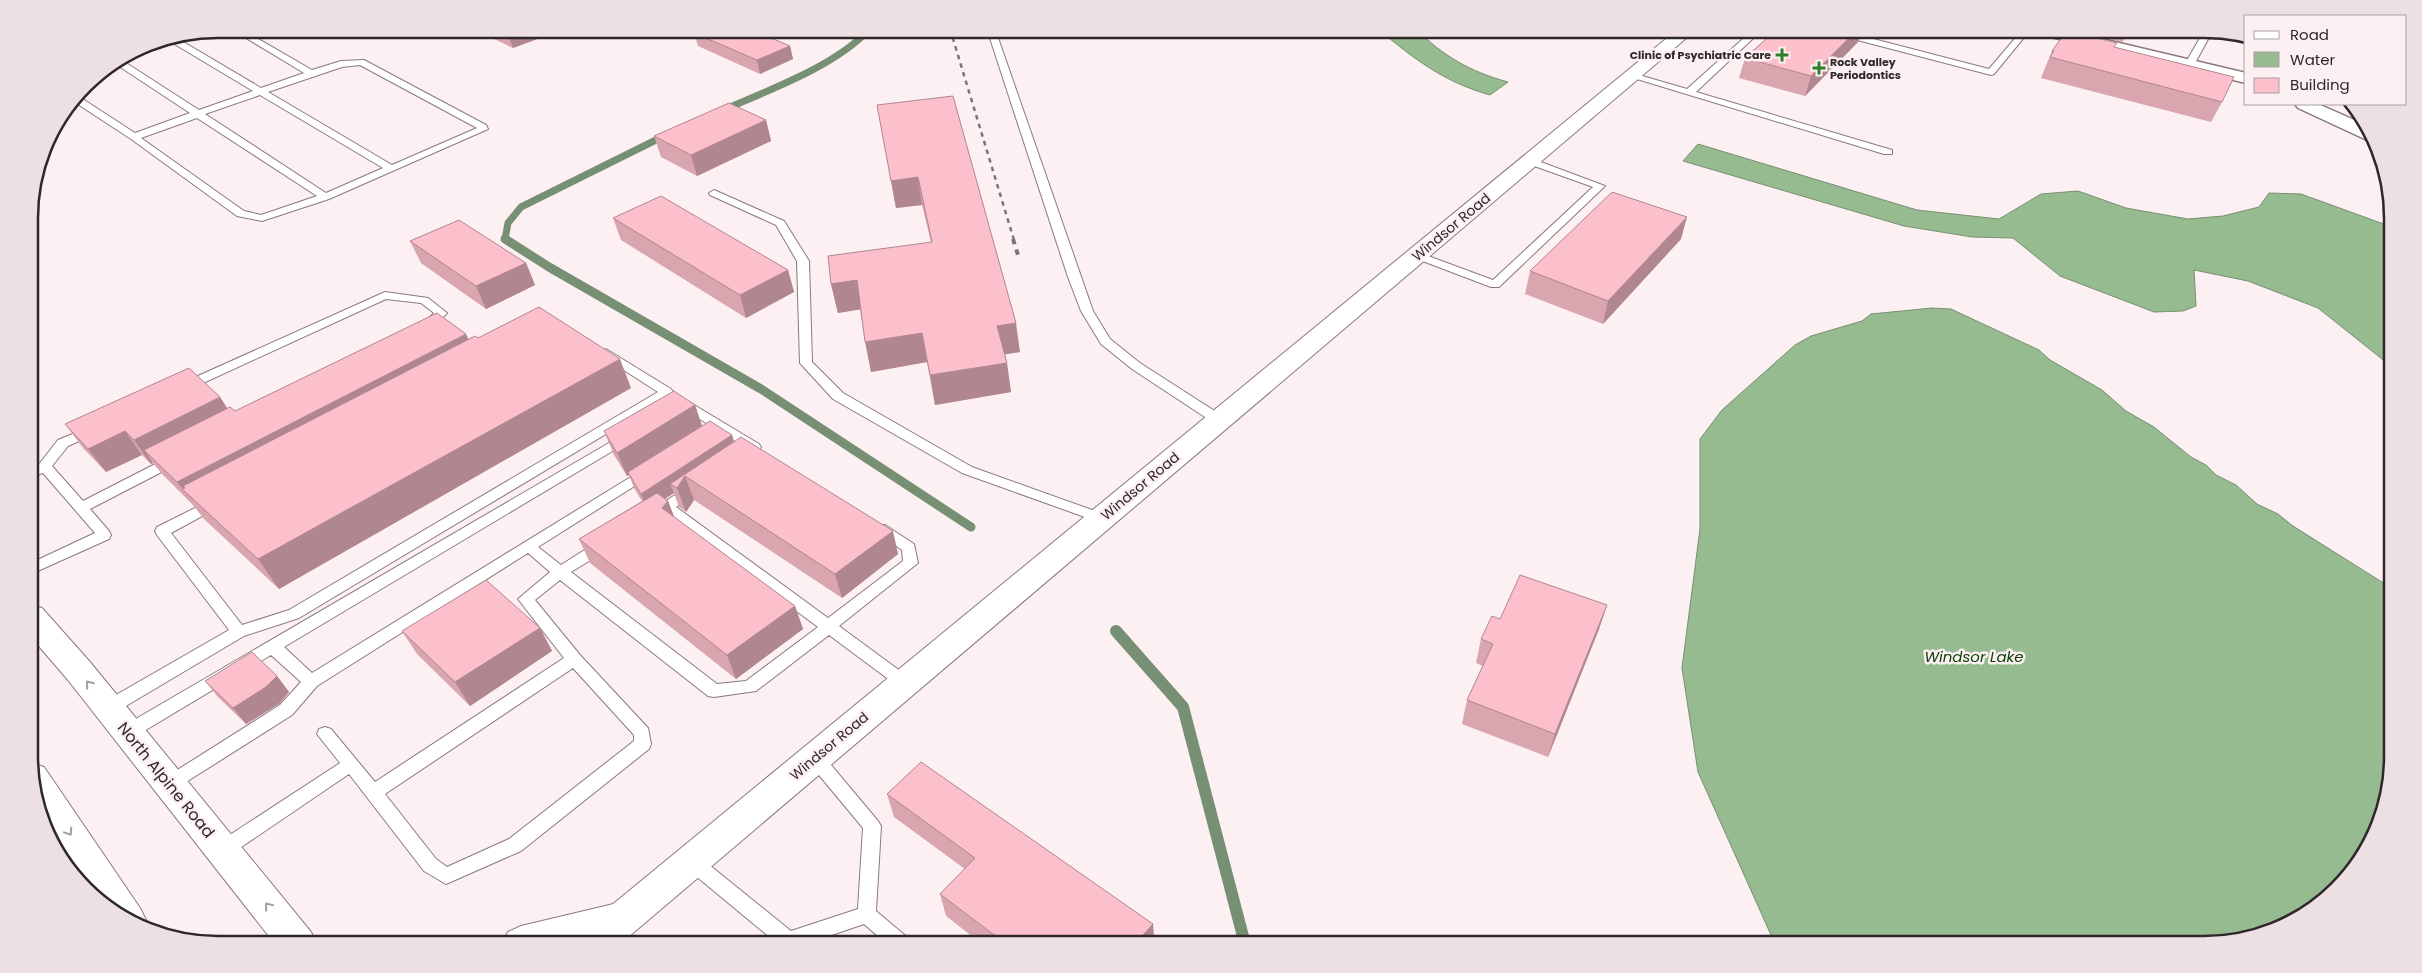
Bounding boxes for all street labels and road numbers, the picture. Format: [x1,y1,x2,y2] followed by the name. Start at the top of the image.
[1407,188,1495,266] street label: Windsor Road
[1096,447,1184,525] street label: Windsor Road
[785,707,873,785] street label: Windsor Road
[112,717,220,843] street label: North Alpine Road

